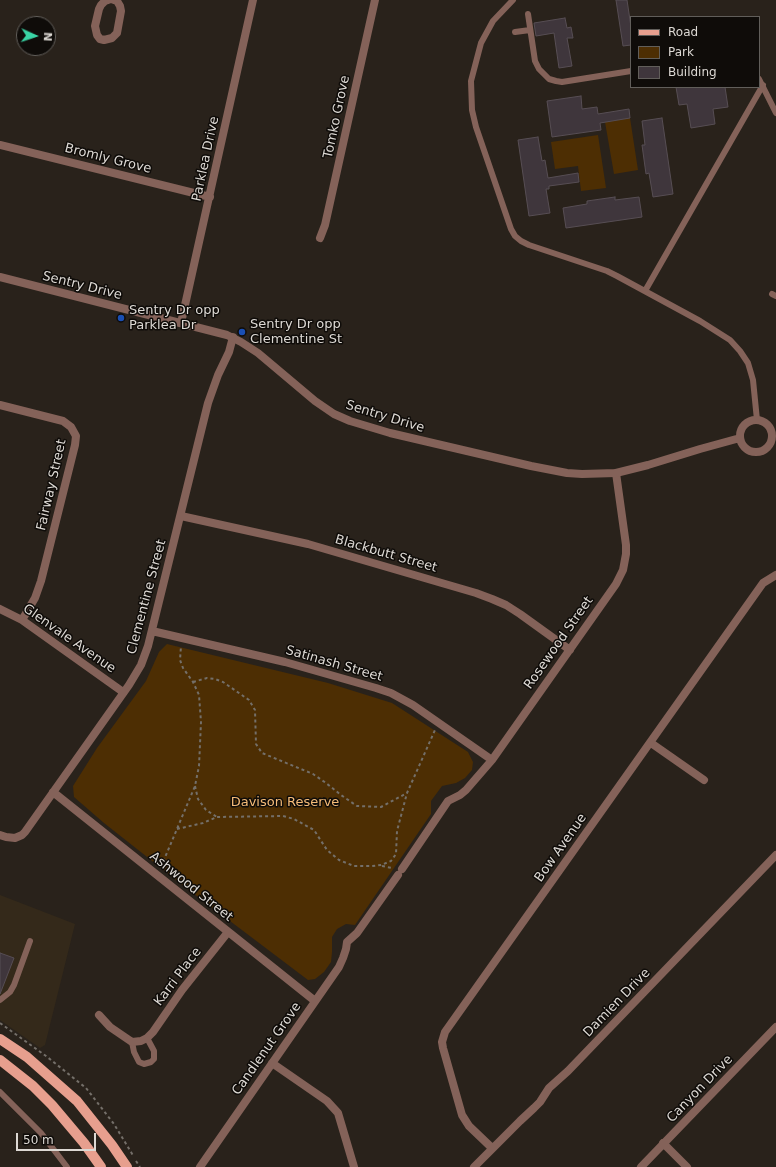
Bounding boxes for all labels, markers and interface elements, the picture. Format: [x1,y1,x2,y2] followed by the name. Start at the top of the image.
[16,16,56,56] north arrow
[630,16,760,88] legend
[668,25,698,39] text: Road
[41,32,54,42] text: N
[668,45,694,59] text: Park
[668,65,717,79] text: Building
[321,74,353,160] street label: Tomko Grove
[189,115,223,203] street label: Parklea Drive
[63,141,153,177] street label: Bromly Grove
[41,269,123,303] street label: Sentry Drive
[129,303,220,334] place label: Sentry Dr opp Parklea Dr
[116,313,126,323] marker: Sentry Dr opp Parklea Dr
[250,317,342,348] place label: Sentry Dr opp Clementine St
[237,327,247,337] marker: Sentry Dr opp Clementine St
[344,398,426,436] street label: Sentry Drive
[34,438,70,532] street label: Fairway Street
[333,532,439,576] street label: Blackbutt Street
[124,538,170,656] street label: Clementine Street
[521,594,597,692] street label: Rosewood Street
[20,601,118,677] street label: Glenvale Avenue
[284,643,384,685] street label: Satinash Street
[231,795,339,811] park label: Davison Reserve
[532,811,590,885] street label: Bow Avenue
[146,849,236,925] street label: Ashwood Street
[151,945,205,1009] street label: Karri Place
[580,965,654,1041] street label: Damien Drive
[229,1000,305,1098] street label: Candlenut Grove
[664,1052,736,1126] street label: Canyon Drive
[18,1125,98,1151] scale bar
[23,1133,54,1147] text: 50 m

